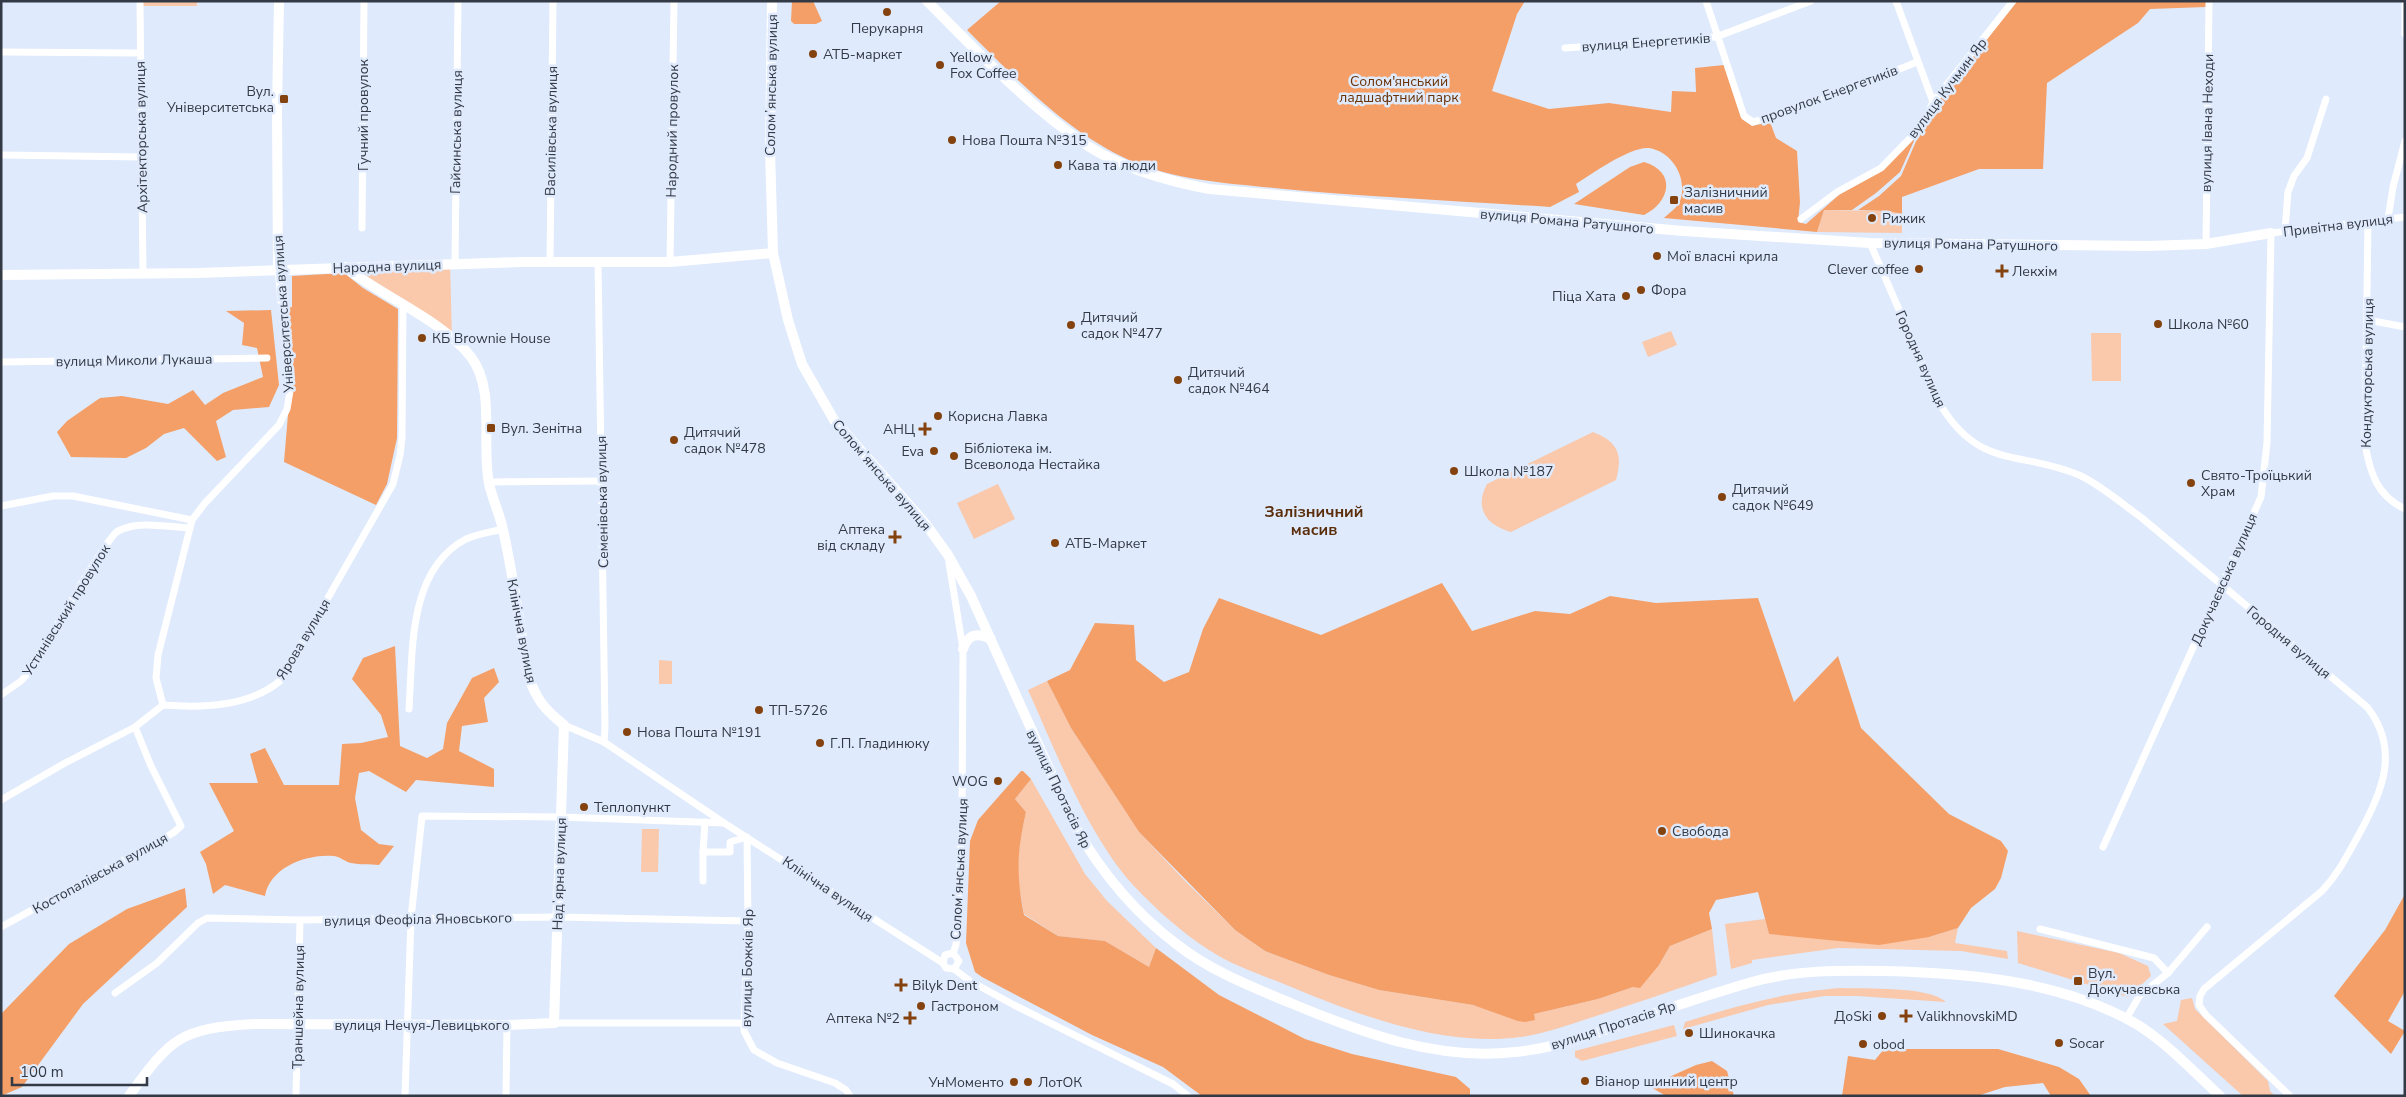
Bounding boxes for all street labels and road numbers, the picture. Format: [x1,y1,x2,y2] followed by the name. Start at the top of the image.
[761,14,782,156] street label: Соломʼянська вулиця
[1581,28,1711,56] street label: вулиця Енергетиків
[1903,34,1991,142] street label: вулиця Кучмин Яр
[2197,54,2218,192] street label: вулиця Івана Неходи
[354,58,373,171] street label: Гучний провулок
[131,61,152,213] street label: Архітекторська вулиця
[1758,61,1901,128] street label: провулок Енергетиків
[662,64,683,198] street label: Народний провулок
[541,66,562,196] street label: Василівська вулиця
[446,70,467,194] street label: Гайсинська вулиця
[1479,204,1655,239] street label: вулиця Романа Ратушного
[2282,209,2394,242] street label: Привітна вулиця
[1884,233,2058,256] street label: вулиця Романа Ратушного
[269,235,299,394] street label: Університетська вулиця
[332,255,442,278] street label: Народна вулиця
[2357,298,2378,448] street label: Кондукторська вулиця
[1891,308,1950,411] street label: Городня вулиця
[55,350,213,371] street label: вулиця Миколи Лукаша
[828,416,935,535] street label: Соломʼянська вулиця
[592,436,613,568] street label: Семенівська вулиця
[2187,510,2262,648] street label: Докучаєвська вулиця
[18,540,115,681] street label: Устинівський провулок
[502,577,541,685] street label: Клінічна вулиця
[272,595,335,683] street label: Ярова вулиця
[2243,602,2335,683] street label: Городня вулиця
[1022,727,1096,852] street label: вулиця Протасів Яр
[946,798,973,940] street label: Соломʼянська вулиця
[548,817,571,931] street label: Надʼярна вулиця
[29,828,171,919] street label: Костопалівська вулиця
[779,852,877,927] street label: Клінічна вулиця
[324,908,512,931] street label: вулиця Феофіла Яновського
[737,909,758,1027] street label: вулиця Божків Яр
[288,945,309,1069] street label: Траншейна вулиця
[1548,996,1678,1055] street label: вулиця Протасів Яр
[334,1016,510,1035] street label: вулиця Нечуя-Левицького

